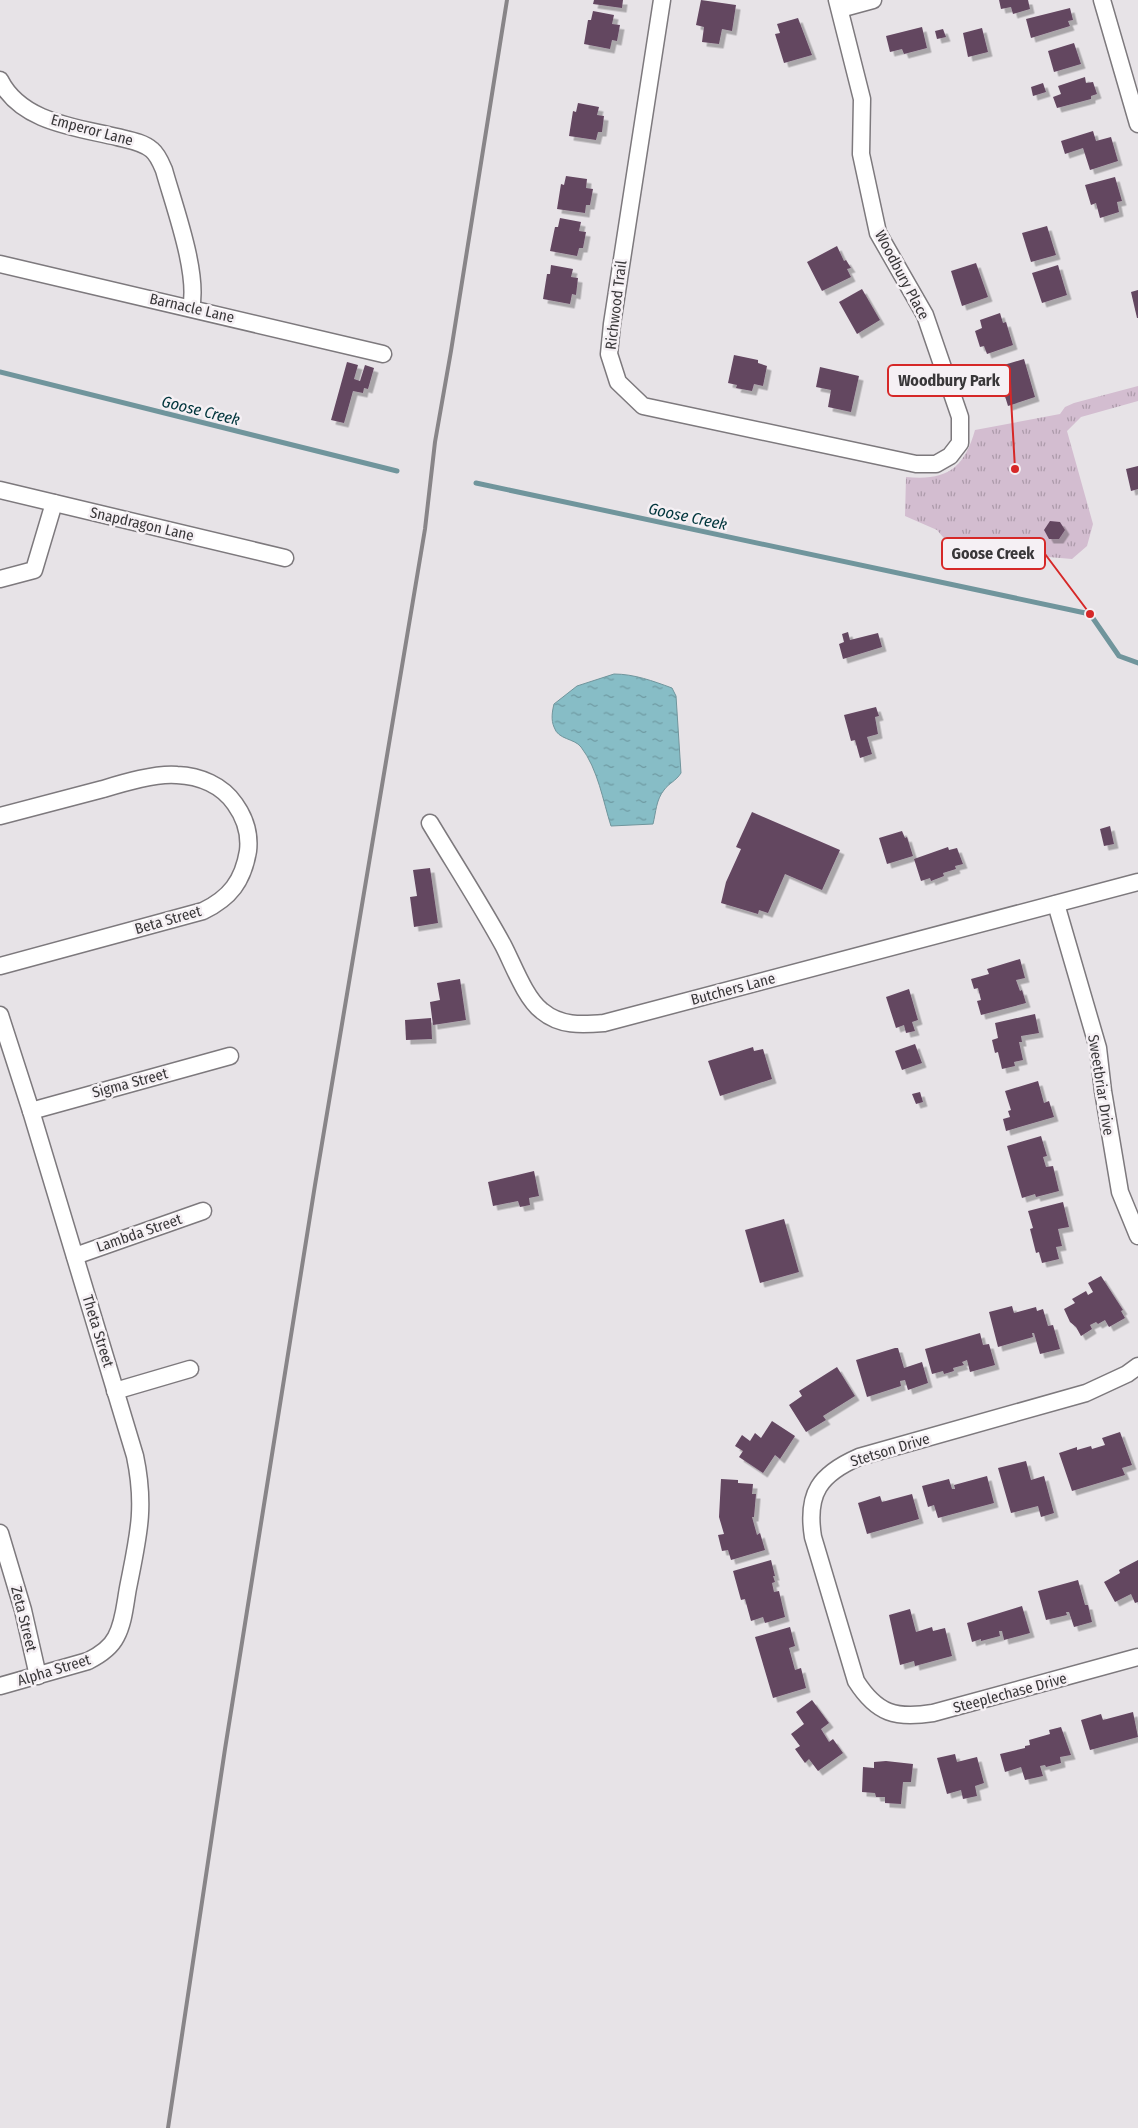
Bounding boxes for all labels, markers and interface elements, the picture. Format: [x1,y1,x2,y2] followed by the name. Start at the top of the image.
[49,110,135,150] street label: Emperor Lane
[871,227,933,323] street label: Woodbury Place
[602,259,630,351] street label: Richwood Trail
[148,290,236,326] street label: Barnacle Lane
[888,365,1010,396] callout: Woodbury Park
[898,371,1001,390] text: Woodbury Park
[160,392,242,429] water label: Goose Creek
[647,499,729,534] water label: Goose Creek
[88,503,196,545] street label: Snapdragon Lane
[942,538,1045,569] callout: Goose Creek
[952,544,1035,563] text: Goose Creek
[133,902,203,938] street label: Beta Street
[689,969,777,1009] street label: Butchers Lane
[1084,1033,1118,1137] street label: Sweetbriar Drive
[90,1064,170,1102] street label: Sigma Street
[94,1210,184,1256] street label: Lambda Street
[78,1293,118,1369] street label: Theta Street
[848,1429,932,1471] street label: Stetson Drive
[7,1584,41,1654] street label: Zeta Street
[15,1650,93,1690] street label: Alpha Street
[951,1669,1069,1717] street label: Steeplechase Drive

